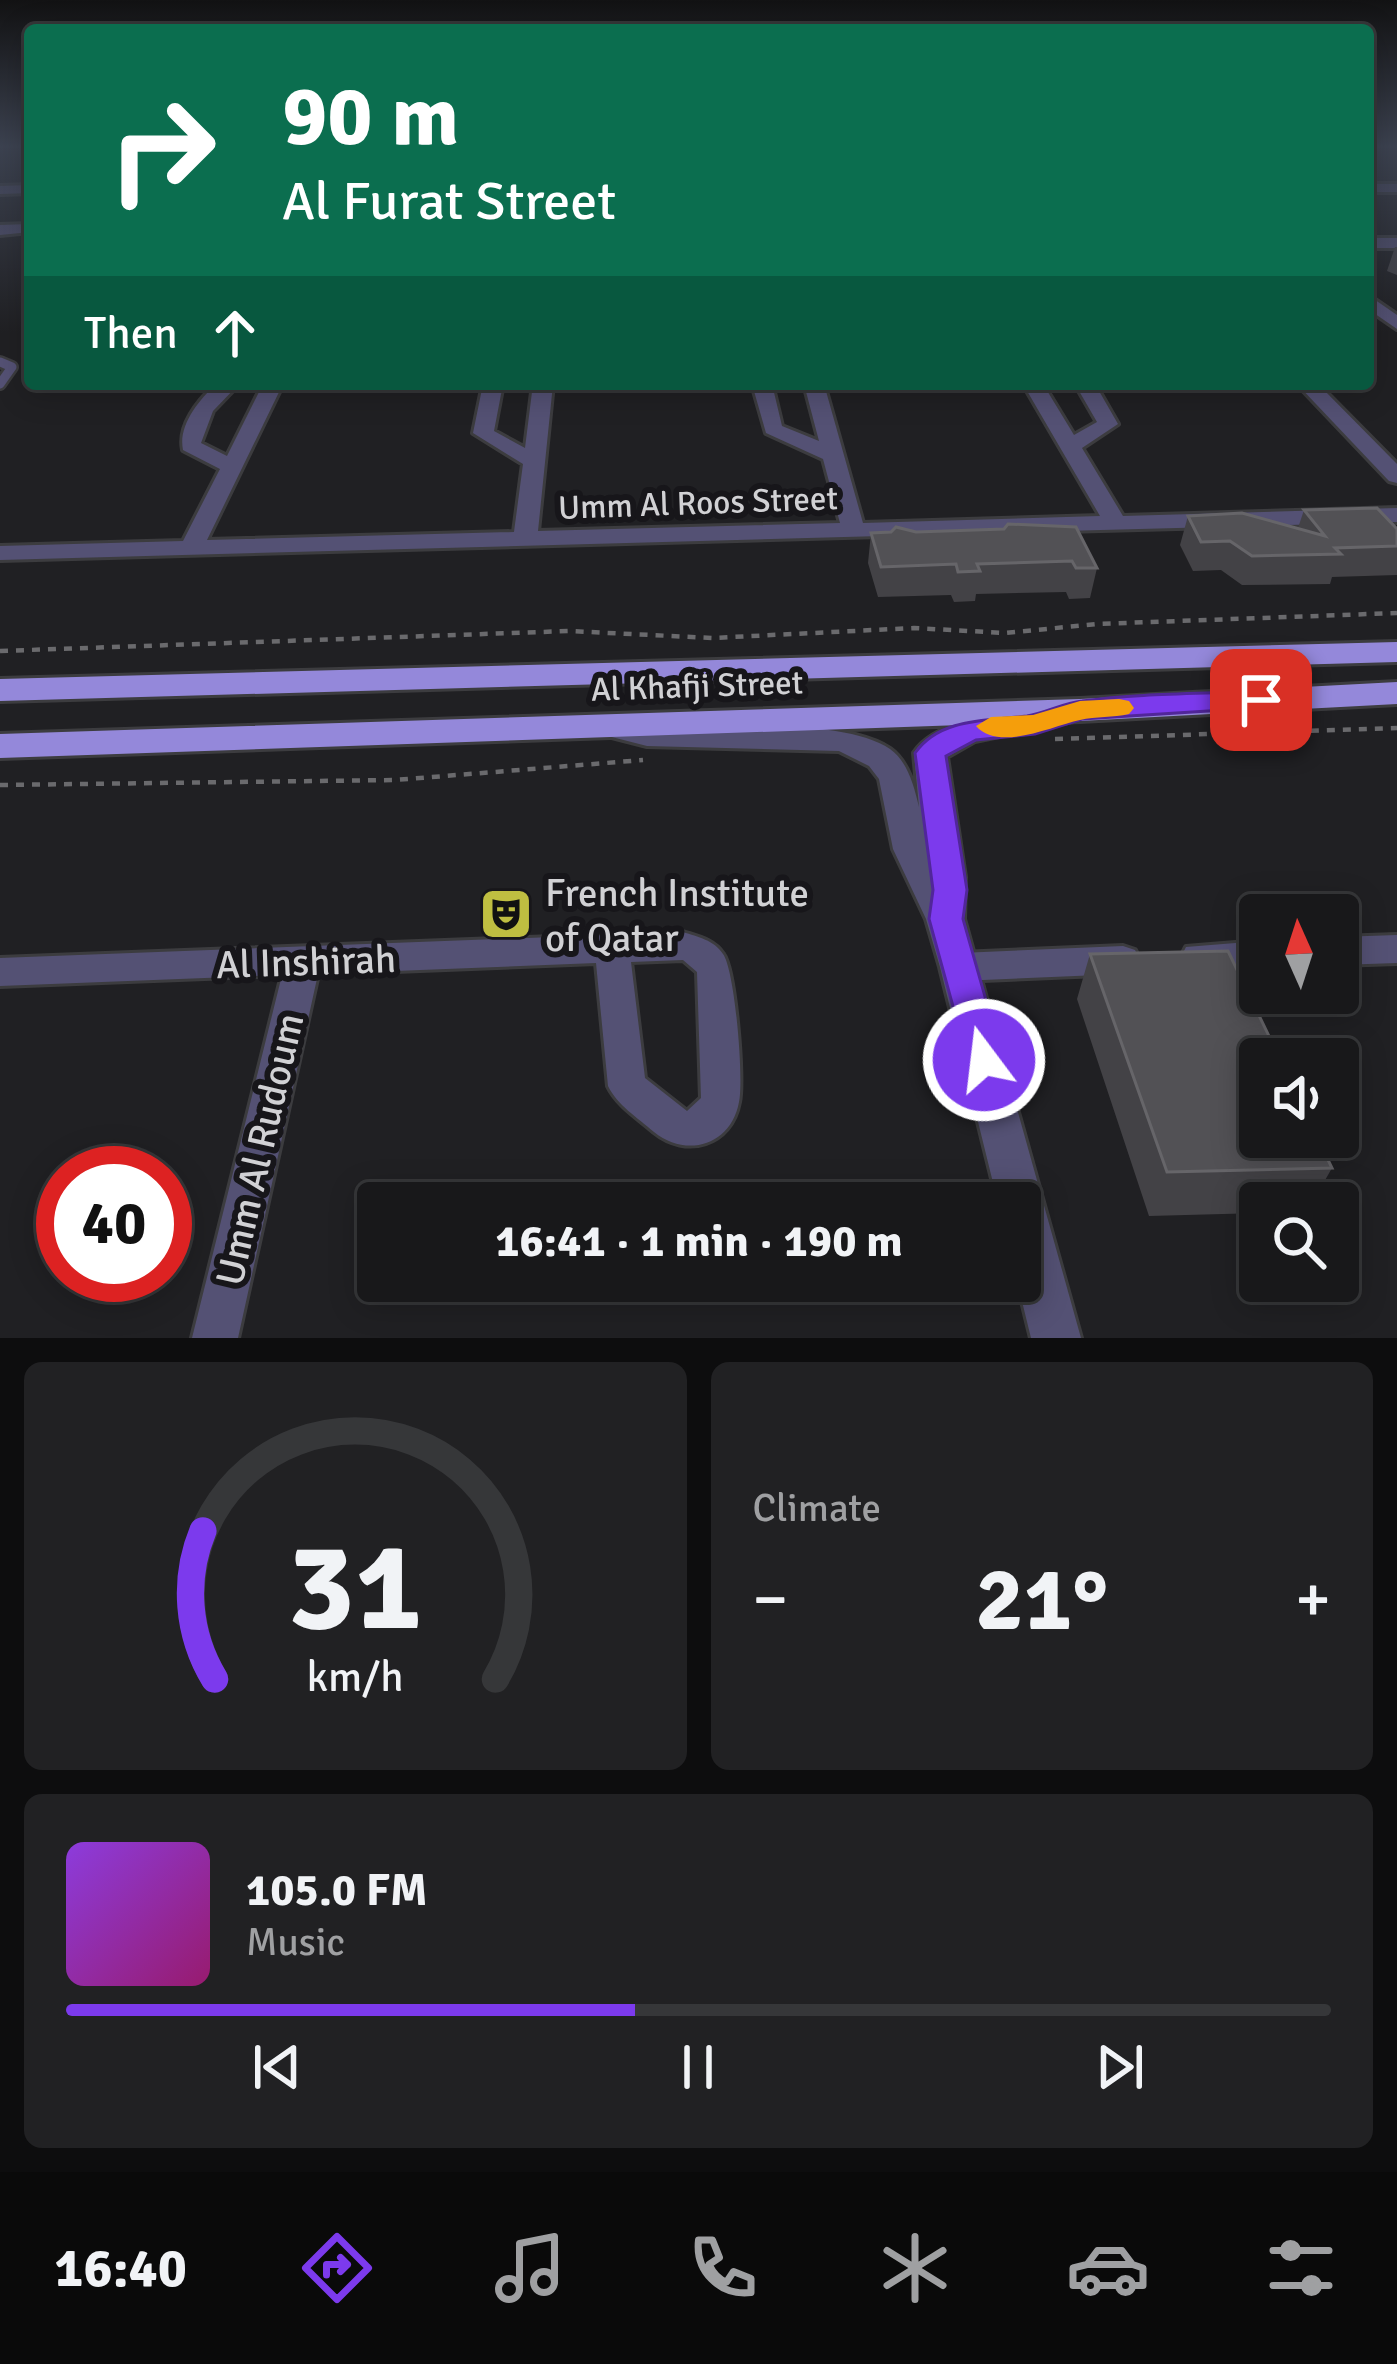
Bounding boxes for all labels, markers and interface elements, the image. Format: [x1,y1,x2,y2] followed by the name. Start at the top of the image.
[282,65,459,169] text: 90 m
[84,72,240,228] icon: right
[282,168,616,235] text: Al Furat Street
[202,300,268,366] icon: ahead
[84,306,178,361] text: Then
[557,478,839,529] street label: Umm Al Roos Street
[1210,649,1312,751] pin
[590,662,804,711] street label: Al Khafji Street
[1228,667,1294,733] icon: arrive
[545,869,809,962] place label: French Institute of Qatar
[478,886,534,942] theatre icon: French Institute of Qatar
[1239,894,1359,1014] north arrow
[1239,894,1359,1302] map controls
[215,935,397,989] street label: Al Inshirah
[921,997,1047,1123] position arrow
[205,1009,315,1290] street label: Umm Al Rudoum
[1239,1038,1359,1158] button: sound
[36,1146,192,1302] speed limit sign: 40
[1239,1182,1359,1302] button: search
[495,1214,903,1269] text: 16:41 · 1 min · 190 m
[753,1484,881,1532] text: Climate
[288,1511,423,1664] text: 31
[975,1544,1108,1655] text: 21°
[753,1559,788,1640] text: −
[1295,1559,1331,1640] text: +
[307,1651,404,1704] text: km/h
[246,1863,428,1918] text: 105.0 FM
[246,1918,345,1966] text: Music
[244,2034,310,2100] icon: previous
[665,2034,731,2100] icon: pause
[1087,2034,1153,2100] icon: next
[295,2226,379,2310] icon: directions
[488,2226,572,2310] icon: music
[681,2226,765,2310] icon: phone
[873,2226,957,2310] icon: climate
[1066,2226,1150,2310] icon: car
[1259,2226,1343,2310] icon: filters
[54,2235,187,2302] text: 16:40

